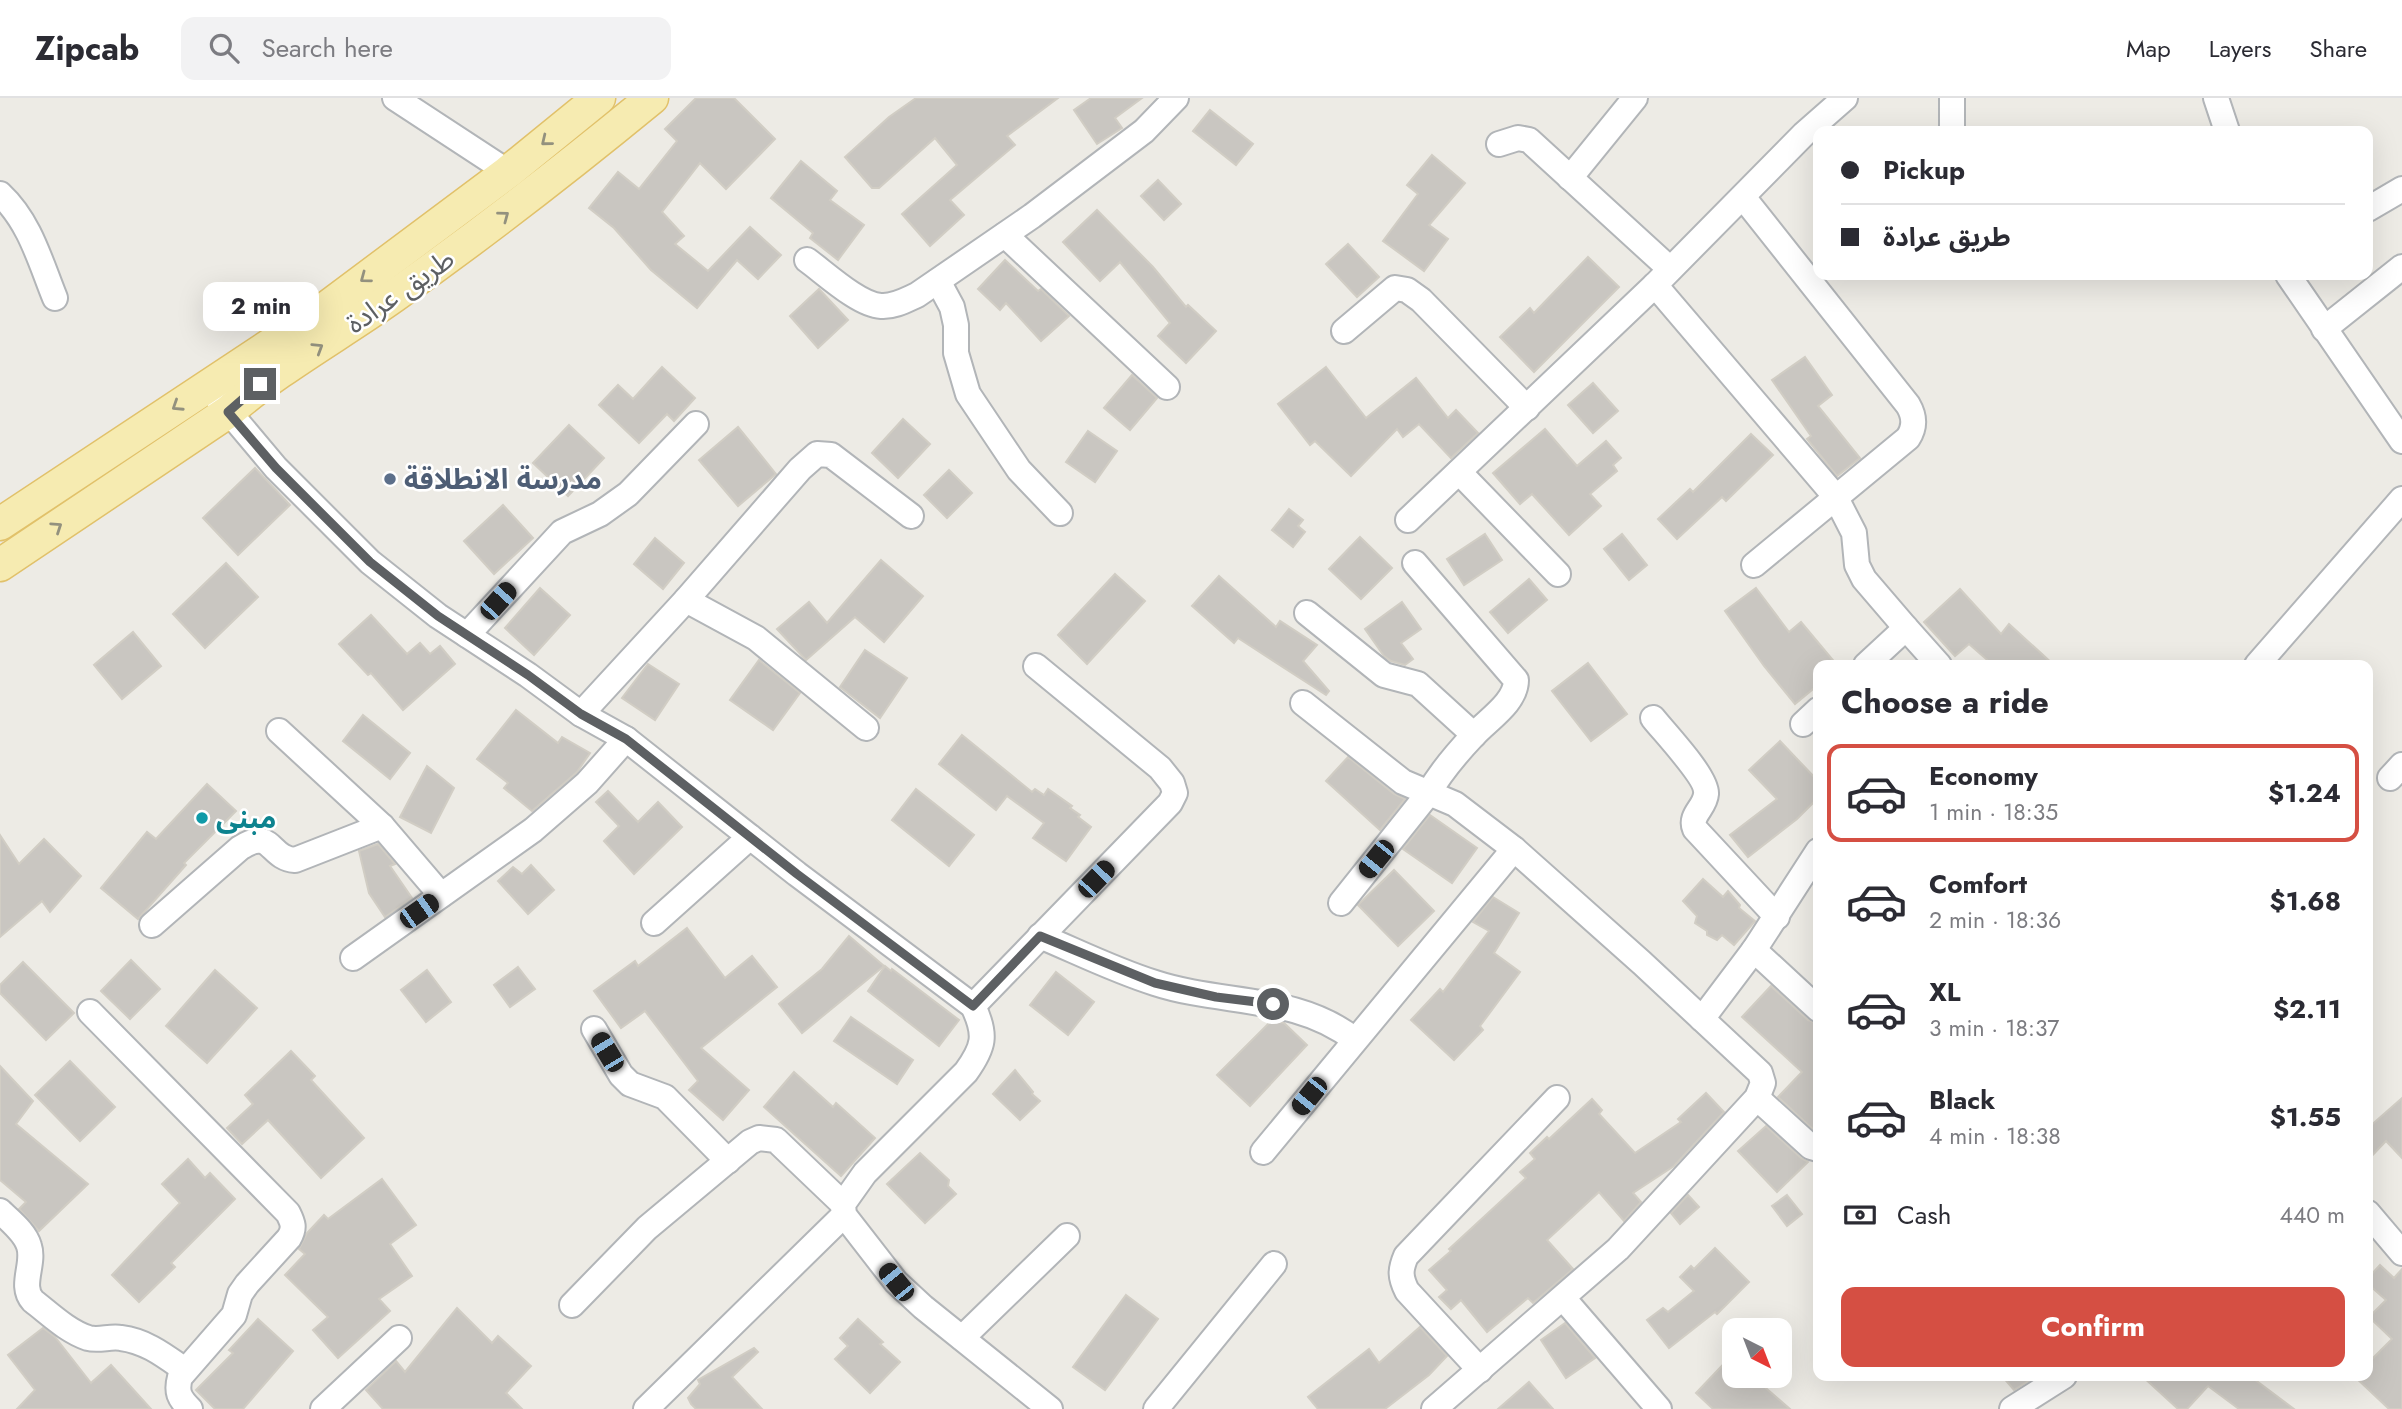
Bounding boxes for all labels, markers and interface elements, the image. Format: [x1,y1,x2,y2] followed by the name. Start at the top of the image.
[181,17,671,80] search box
[35,25,139,72] text: Zipcab
[205,29,243,67] icon: search
[261,29,393,67] text: Search here
[2126,31,2171,66] text: Map
[2209,31,2271,66] text: Layers
[2309,31,2367,66] text: Share
[542,133,555,145] one-way arrow
[1883,151,1965,189] text: Pickup
[496,212,508,225] one-way arrow
[1883,218,2011,256] text: طريق عرادة
[337,239,463,343] street label: طريق عرادة
[360,270,373,283] one-way arrow
[202,282,318,331] callout: 2 min
[231,289,291,323] text: 2 min
[310,343,323,356] one-way arrow
[244,368,276,400] route end
[172,398,185,410] one-way arrow
[404,459,602,500] place label: مدرسة الانطلاقة
[382,471,398,487] marker: مدرسة الانطلاقة
[49,523,62,535] one-way arrow
[477,578,520,624] car
[1841,679,2049,725] text: Choose a ride
[1929,757,2038,795] text: Economy
[1845,762,1908,825] icon: car
[2268,774,2341,812] text: $1.24
[1929,795,2058,829] text: 1 min · 18:35
[216,798,276,839] place label: مبنى
[194,810,210,826] marker: مبنى
[1355,836,1398,882] car
[1074,857,1119,901] car
[1929,865,2027,903] text: Comfort
[1845,870,1908,933] icon: car
[2270,882,2341,920] text: $1.68
[396,890,443,932] car
[1929,903,2061,937] text: 2 min · 18:36
[1929,973,1961,1011] text: XL
[1845,978,1908,1041] icon: car
[1257,988,1289,1020] route start
[2273,990,2341,1028] text: $2.11
[1929,1011,2059,1045] text: 3 min · 18:37
[588,1029,627,1075] car
[1288,1073,1331,1119] car
[1929,1081,1995,1119] text: Black
[1845,1086,1908,1149] icon: car
[2270,1098,2341,1136] text: $1.55
[1929,1119,2061,1153] text: 4 min · 18:38
[1841,1196,1879,1234] icon: cash
[1897,1196,1951,1234] text: Cash
[2280,1198,2345,1232] text: 440 m
[875,1259,918,1305] car
[1841,1287,2345,1367] button: Confirm
[1722,1318,1792,1388] north arrow
[1722,1318,1792,1388] map controls

